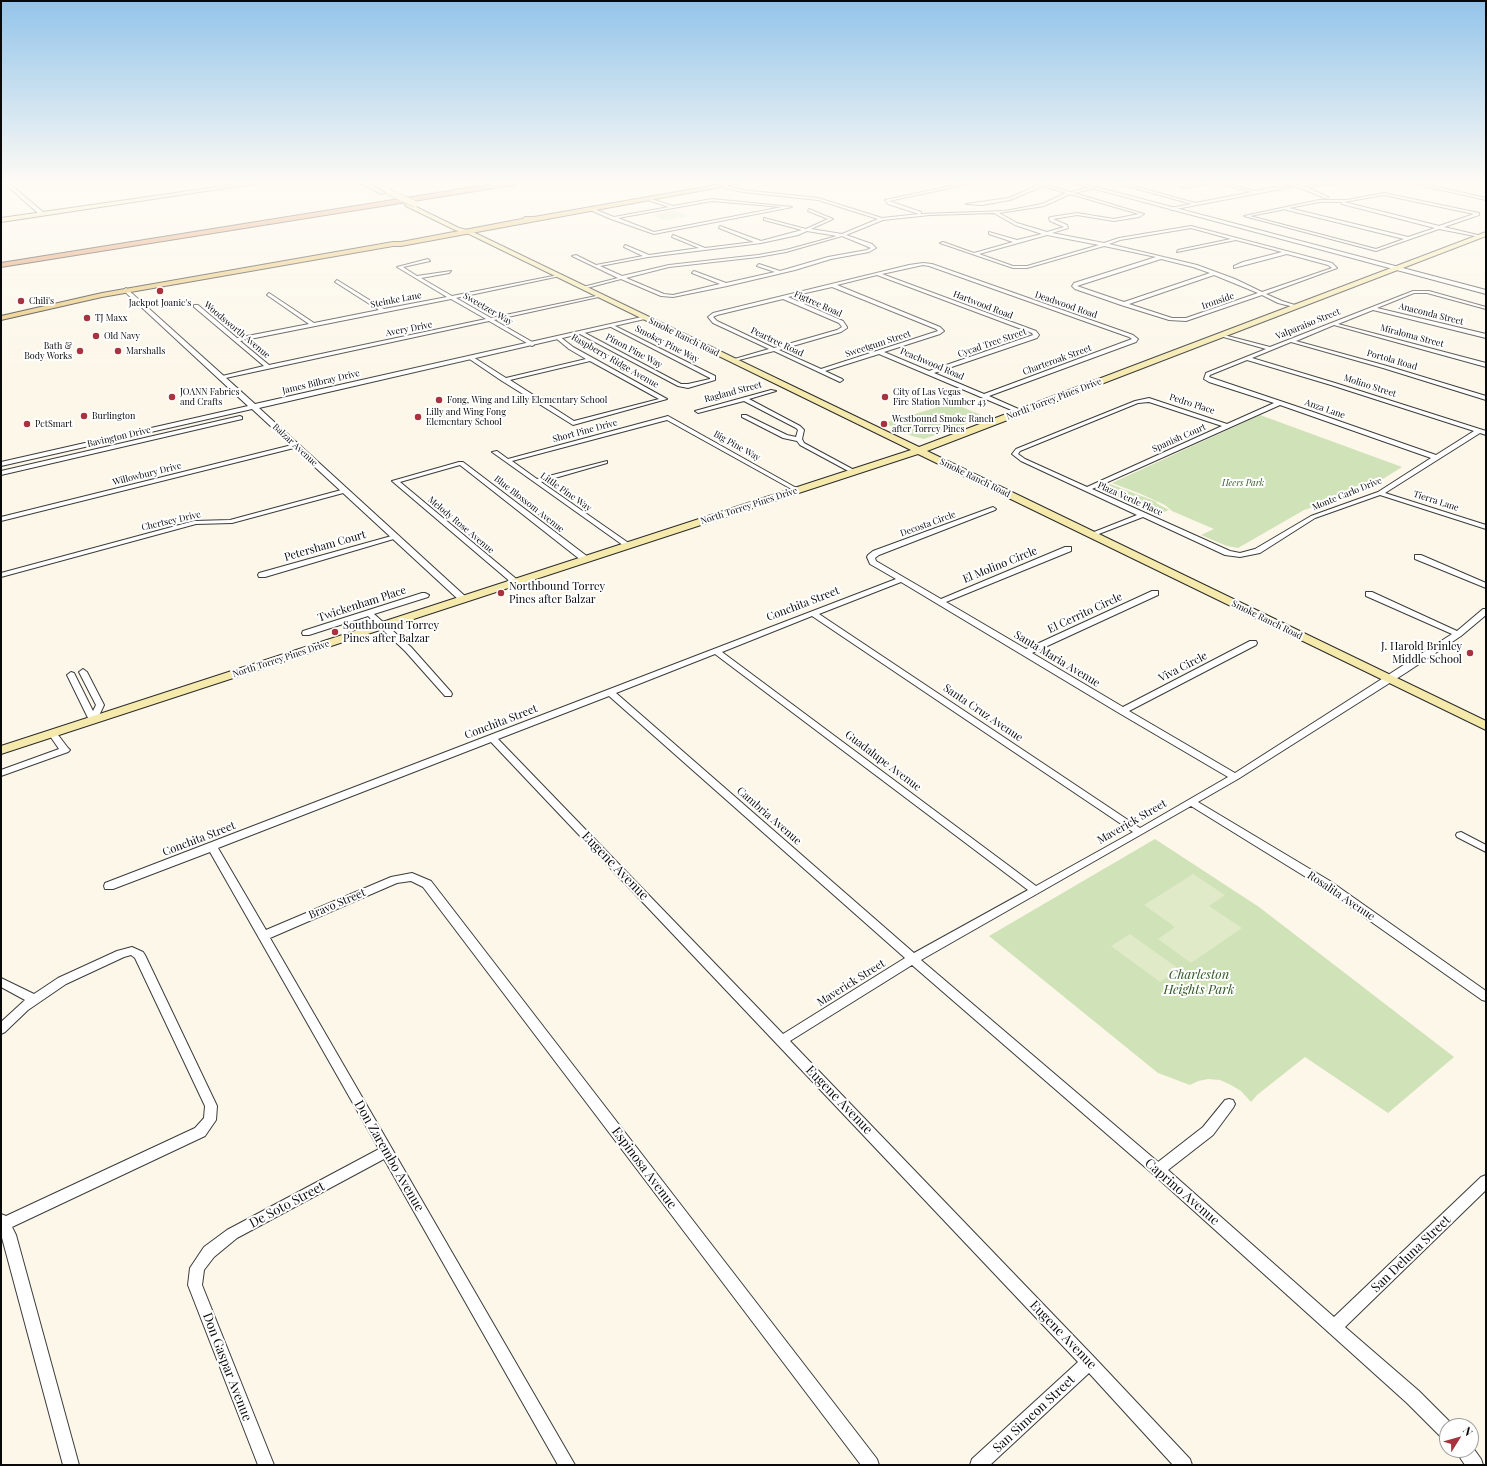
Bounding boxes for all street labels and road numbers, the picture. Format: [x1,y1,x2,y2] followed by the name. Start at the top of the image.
[792,289,844,319] street label: Figtree Road
[952,289,1014,321] street label: Hartwood Road
[1033,289,1099,321] street label: Deadwood Road
[370,290,422,310] street label: Steinke Lane
[461,290,515,328] street label: Sweetzer Way
[1200,290,1236,312] street label: Ironside
[202,299,272,361] street label: Woodsworth Avenue
[1398,301,1464,327] street label: Anaconda Street
[1274,306,1342,342] street label: Valparaiso Street
[647,315,721,359] street label: Smoke Ranch Road
[385,319,433,339] street label: Avery Drive
[1379,322,1445,350] street label: Miraloma Street
[633,323,701,365] street label: Smokey Pine Way
[749,325,805,359] street label: Peartree Road
[956,326,1028,360] street label: Cycad Tree Street
[844,328,912,360] street label: Sweetgum Street
[570,332,660,390] street label: Raspberry Ridge Avenue
[604,332,664,370] street label: Pinon Pine Way
[1021,343,1093,377] street label: Charteroak Street
[898,346,966,382] street label: Peachwood Road
[1366,348,1418,372] street label: Portola Road
[281,368,361,396] street label: James Bilbray Drive
[1342,372,1398,400] street label: Molino Street
[1005,376,1103,422] street label: North Torrey Pines Drive
[703,379,763,405] street label: Ragland Street
[1168,392,1216,416] street label: Pedro Place
[1304,397,1346,421] street label: Anza Lane
[551,417,619,445] street label: Short Pine Drive
[270,421,320,469] street label: Balzar Avenue
[1150,421,1208,455] street label: Spanish Court
[86,424,152,450] street label: Bavington Drive
[712,429,762,463] street label: Big Pine Way
[938,456,1012,500] street label: Smoke Ranch Road
[111,460,183,488] street label: Willowbury Drive
[538,470,594,514] street label: Little Pine Way
[492,473,566,535] street label: Blue Blossom Avenue
[1311,475,1383,513] street label: Monte Carlo Drive
[1096,480,1164,518] street label: Plaza Verde Place
[699,485,799,527] street label: North Torrey Pines Drive
[1412,489,1460,513] street label: Tierra Lane
[426,494,496,556] street label: Melody Rose Avenue
[140,509,202,533] street label: Chertsey Drive
[899,509,957,539] street label: Decosta Circle
[283,528,367,564] street label: Petersham Court
[961,544,1039,586] street label: El Molino Circle
[316,583,408,625] street label: Twickenham Place
[765,584,841,624] street label: Conchita Street
[1046,590,1124,636] street label: El Cerrito Circle
[1230,598,1304,642] street label: Smoke Ranch Road
[1012,628,1102,690] street label: Santa Maria Avenue
[231,638,331,680] street label: North Torrey Pines Drive
[1156,649,1210,685] street label: Viva Circle
[941,681,1025,745] street label: Santa Cruz Avenue
[463,702,539,742] street label: Conchita Street
[842,728,924,794] street label: Guadalupe Avenue
[734,784,804,848] street label: Cambria Avenue
[1095,797,1169,847] street label: Maverick Street
[161,819,237,859] street label: Conchita Street
[578,828,652,904] street label: Eugene Avenue
[1305,869,1377,923] street label: Rosalita Avenue
[306,886,368,922] street label: Bravo Street
[815,957,887,1009] street label: Maverick Street
[802,1062,876,1138] street label: Eugene Avenue
[351,1098,427,1214] street label: Don Zarembo Avenue
[608,1124,680,1212] street label: Espinosa Avenue
[1142,1155,1222,1229] street label: Caprino Avenue
[247,1179,327,1231] street label: De Soto Street
[1368,1212,1454,1296] street label: San Deluna Street
[1026,1297,1100,1373] street label: Eugene Avenue
[199,1311,255,1423] street label: Don Gaspar Avenue
[990,1372,1078,1456] street label: San Simeon Street

